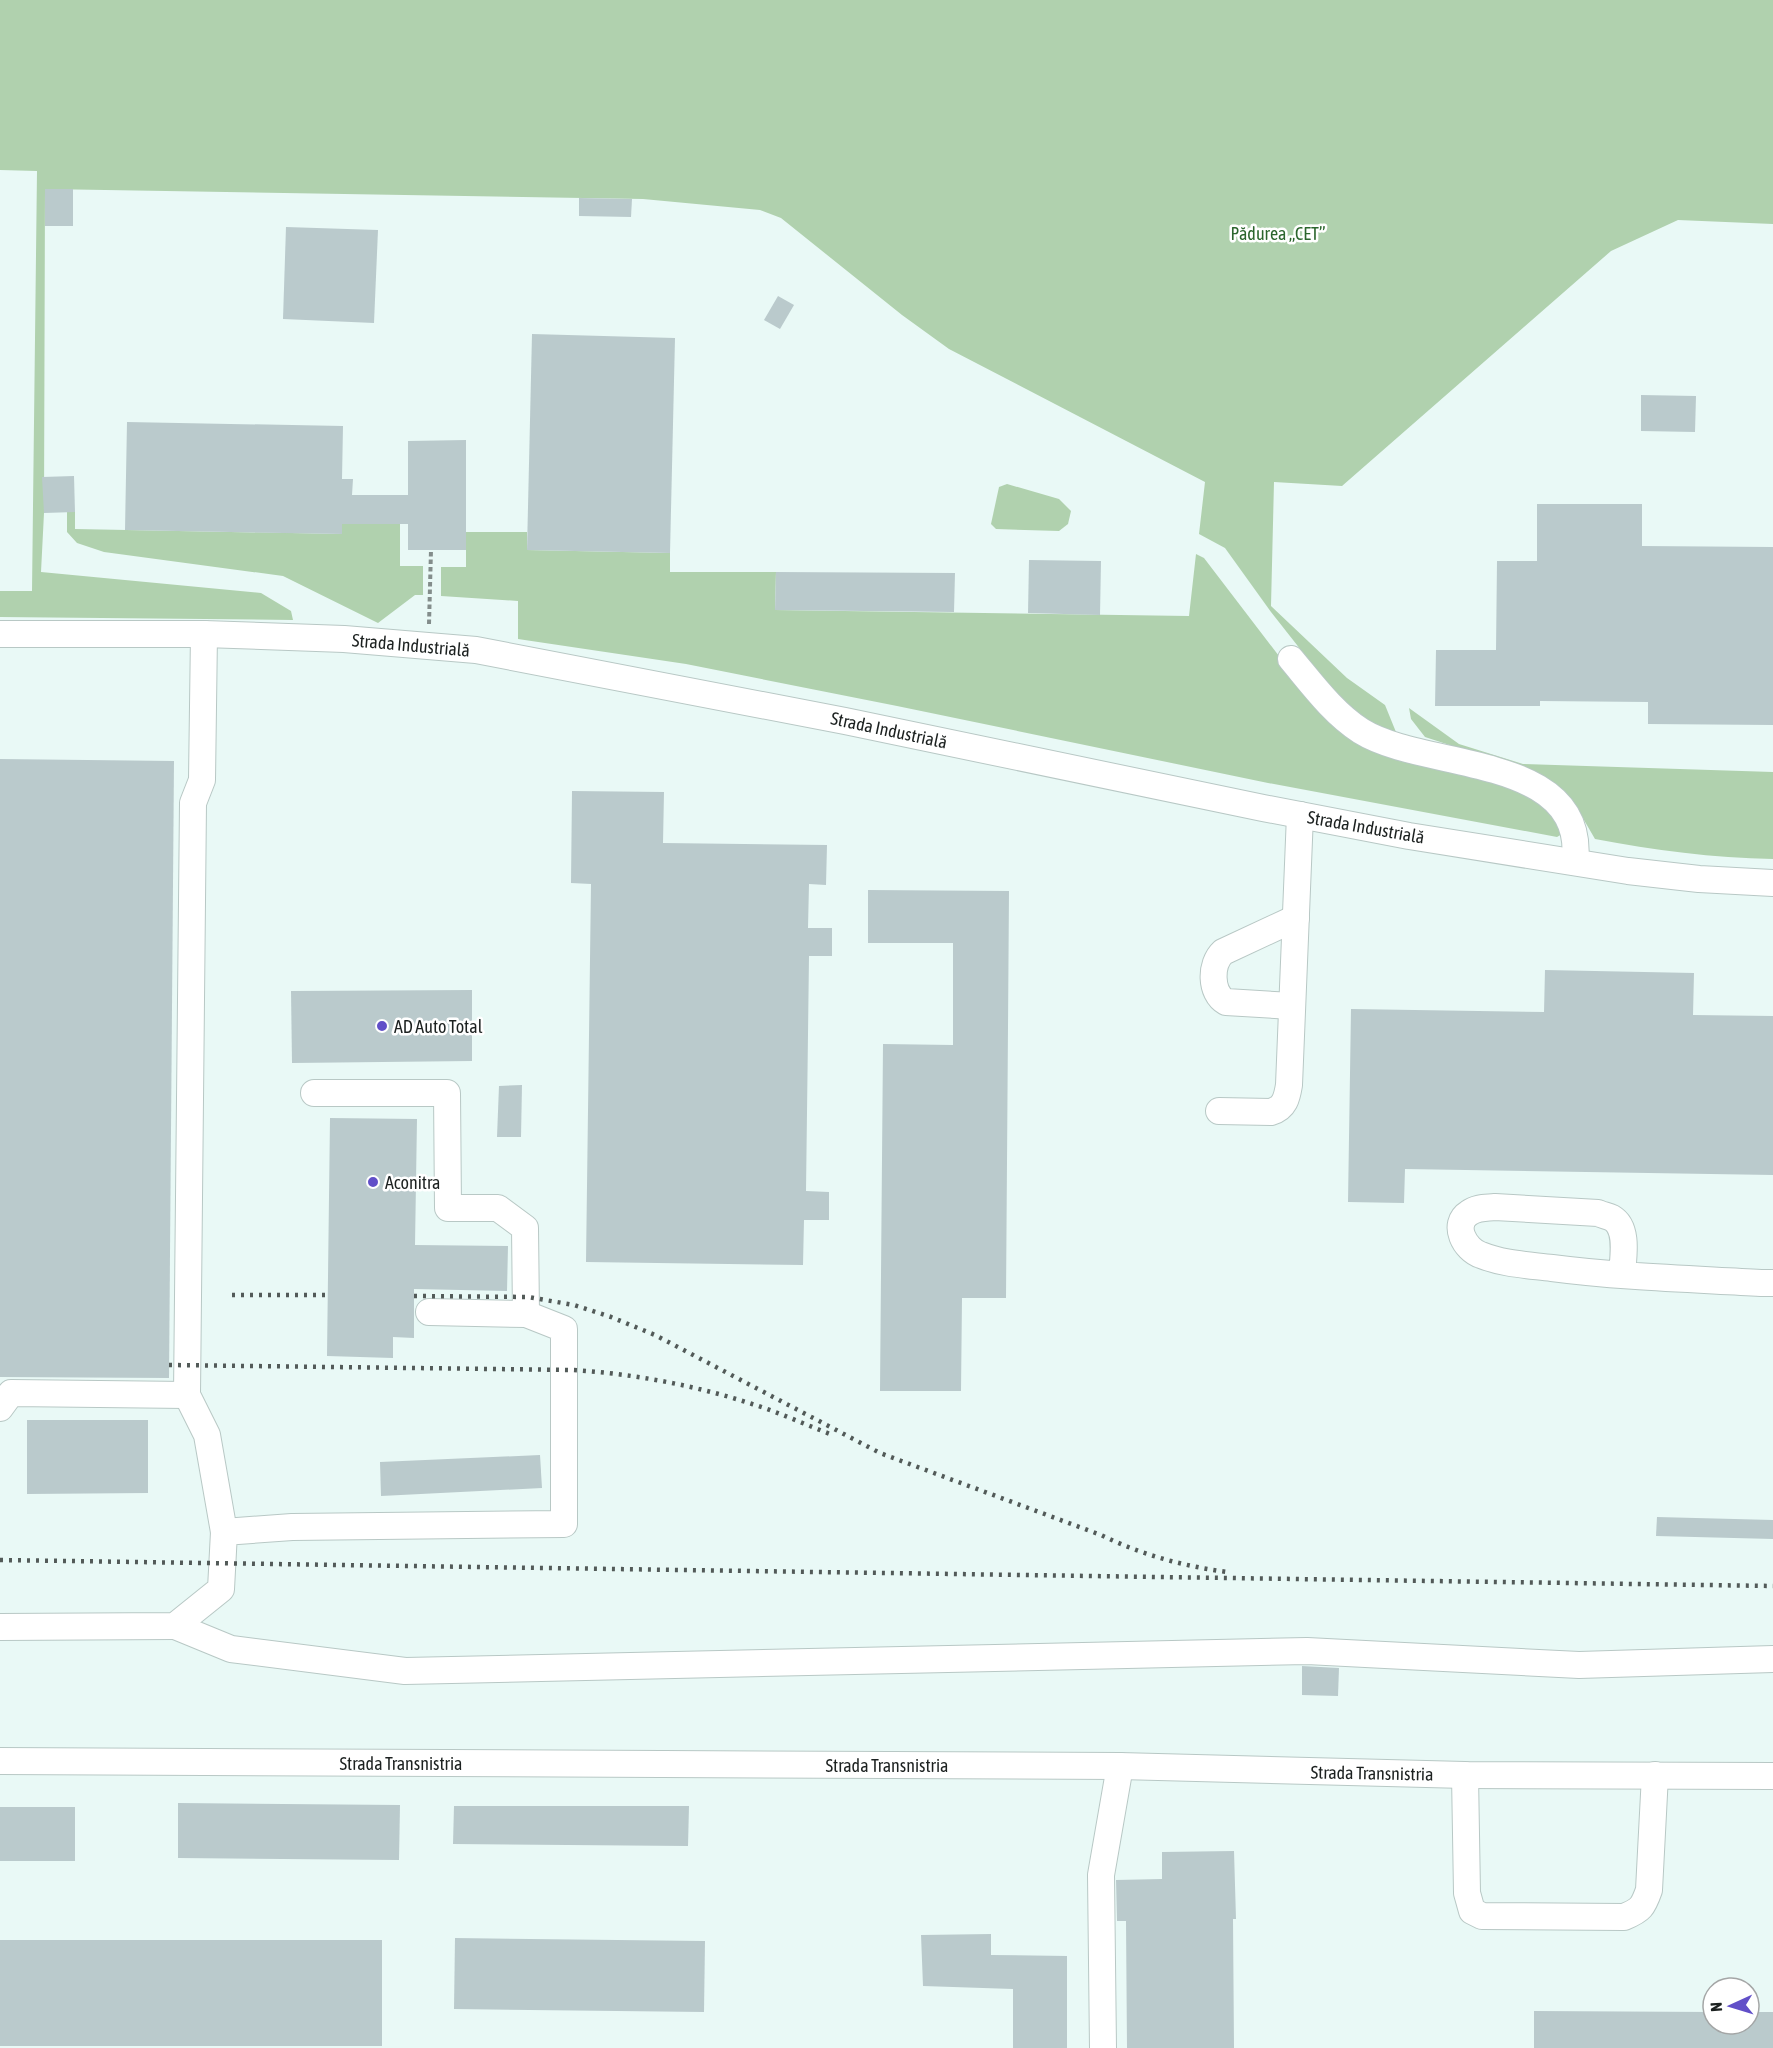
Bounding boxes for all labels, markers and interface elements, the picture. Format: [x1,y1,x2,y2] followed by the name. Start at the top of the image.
[1231,223,1325,244] park label: Pădurea „CET”
[351,629,471,661] street label: Strada Industrială
[829,707,949,753] street label: Strada Industrială
[1306,806,1426,848] street label: Strada Industrială
[394,1016,483,1037] place label: AD Auto Total
[375,1019,389,1033] marker: AD Auto Total
[385,1172,440,1193] place label: Aconitra
[366,1175,380,1189] marker: Aconitra
[340,1753,462,1774] street label: Strada Transnistria
[826,1755,948,1776] street label: Strada Transnistria
[1310,1761,1434,1785] street label: Strada Transnistria
[1701,1976,1761,2036] north arrow
[1707,2002,1725,2012] text: N

